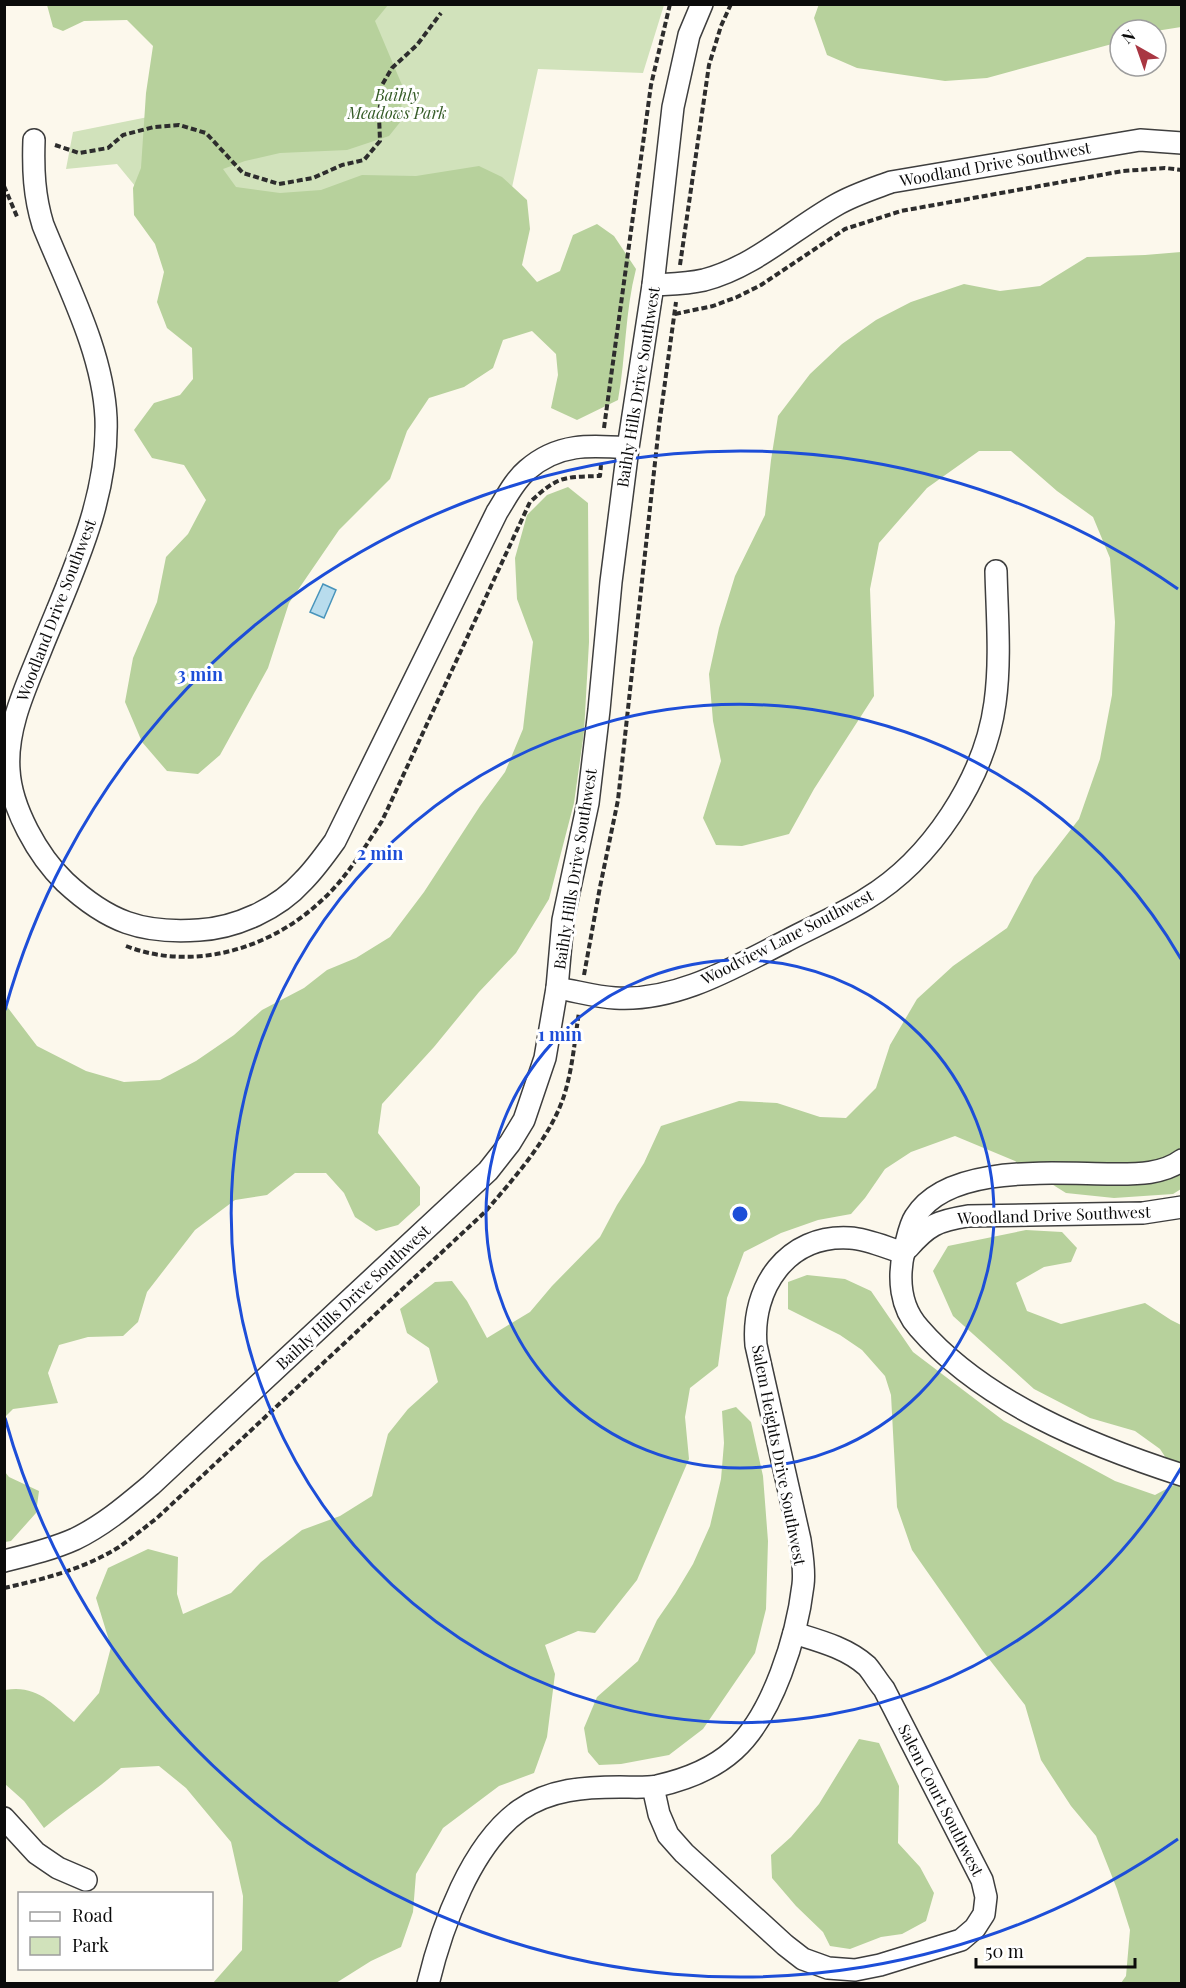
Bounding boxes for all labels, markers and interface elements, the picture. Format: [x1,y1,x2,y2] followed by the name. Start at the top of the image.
[1108,18,1168,78] north arrow
[1117,24,1140,48] text: N
[347,84,446,123] park label: Baihly Meadows Park
[897,136,1092,191] street label: Woodland Drive Southwest
[611,285,664,489] street label: Baihly Hills Drive Southwest
[11,515,100,705] street label: Woodland Drive Southwest
[177,662,223,686] text: 3 min
[548,767,601,971] street label: Baihly Hills Drive Southwest
[357,841,403,865] text: 2 min
[696,884,877,990] street label: Woodview Lane Southwest
[538,1022,582,1046] text: 1 min
[956,1201,1151,1228] street label: Woodland Drive Southwest
[730,1204,750,1224] centre of rings
[271,1219,434,1374] street label: Baihly Hills Drive Southwest
[748,1343,811,1567] street label: Salem Heights Drive Southwest
[894,1720,989,1880] street label: Salem Court Southwest
[18,1892,213,1970] legend
[72,1903,113,1927] text: Road
[976,1931,1135,1969] scale bar
[72,1933,109,1957] text: Park
[985,1939,1024,1963] text: 50 m

